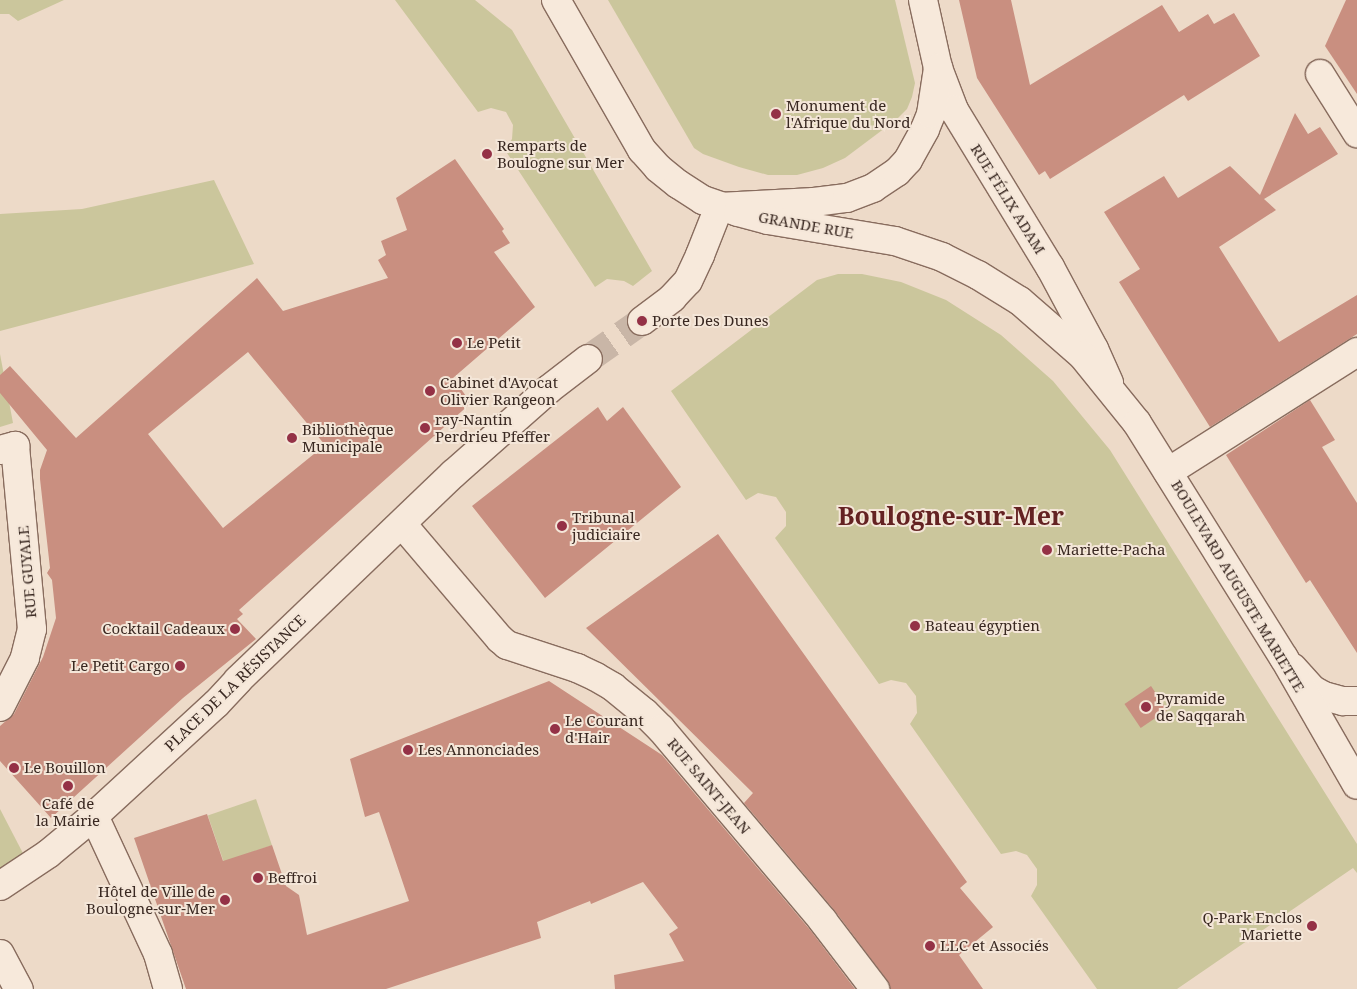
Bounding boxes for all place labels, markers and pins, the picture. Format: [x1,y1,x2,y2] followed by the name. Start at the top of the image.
[786,96,910,131] place label: Monument de l'Afrique du Nord
[770,108,782,120] marker: Monument de l'Afrique du Nord
[497,136,624,171] place label: Remparts de Boulogne sur Mer
[481,148,493,160] marker: Remparts de Boulogne sur Mer
[652,312,768,330] place label: Porte Des Dunes
[636,315,648,327] marker: Porte Des Dunes
[467,334,521,352] place label: Le Petit
[451,337,463,349] marker: Le Petit
[440,373,558,408] place label: Cabinet d'Avocat Olivier Rangeon
[424,385,436,397] marker: Cabinet d'Avocat Olivier Rangeon
[435,410,550,445] place label: ray-Nantin Perdrieu Pfeffer
[302,420,394,455] place label: Bibliothèque Municipale
[419,422,431,434] marker: ray-Nantin Perdrieu Pfeffer
[286,432,298,444] marker: Bibliothèque Municipale
[572,508,641,543] place label: Tribunal judiciaire
[556,520,568,532] marker: Tribunal judiciaire
[1057,541,1165,559] place label: Mariette-Pacha
[1041,544,1053,556] marker: Mariette-Pacha
[925,617,1040,635] place label: Bateau égyptien
[102,620,225,638] place label: Cocktail Cadeaux
[909,620,921,632] marker: Bateau égyptien
[229,623,241,635] marker: Cocktail Cadeaux
[71,657,170,675] place label: Le Petit Cargo
[174,660,186,672] marker: Le Petit Cargo
[1156,689,1245,724] place label: Pyramide de Saqqarah
[1140,701,1152,713] marker: Pyramide de Saqqarah
[565,711,644,746] place label: Le Courant d'Hair
[549,723,561,735] marker: Le Courant d'Hair
[418,741,539,759] place label: Les Annonciades
[402,744,414,756] marker: Les Annonciades
[24,759,106,777] place label: Le Bouillon
[8,762,20,774] marker: Le Bouillon
[62,780,74,792] marker: Café de la Mairie
[36,794,100,829] place label: Café de la Mairie
[268,869,317,887] place label: Beffroi
[252,872,264,884] marker: Beffroi
[86,882,215,917] place label: Hôtel de Ville de Boulogne-sur-Mer
[219,894,231,906] marker: Hôtel de Ville de Boulogne-sur-Mer
[1203,908,1302,943] place label: Q-Park Enclos Mariette
[1306,920,1318,932] marker: Q-Park Enclos Mariette
[940,937,1049,955] place label: LLC et Associés
[924,940,936,952] marker: LLC et Associés

